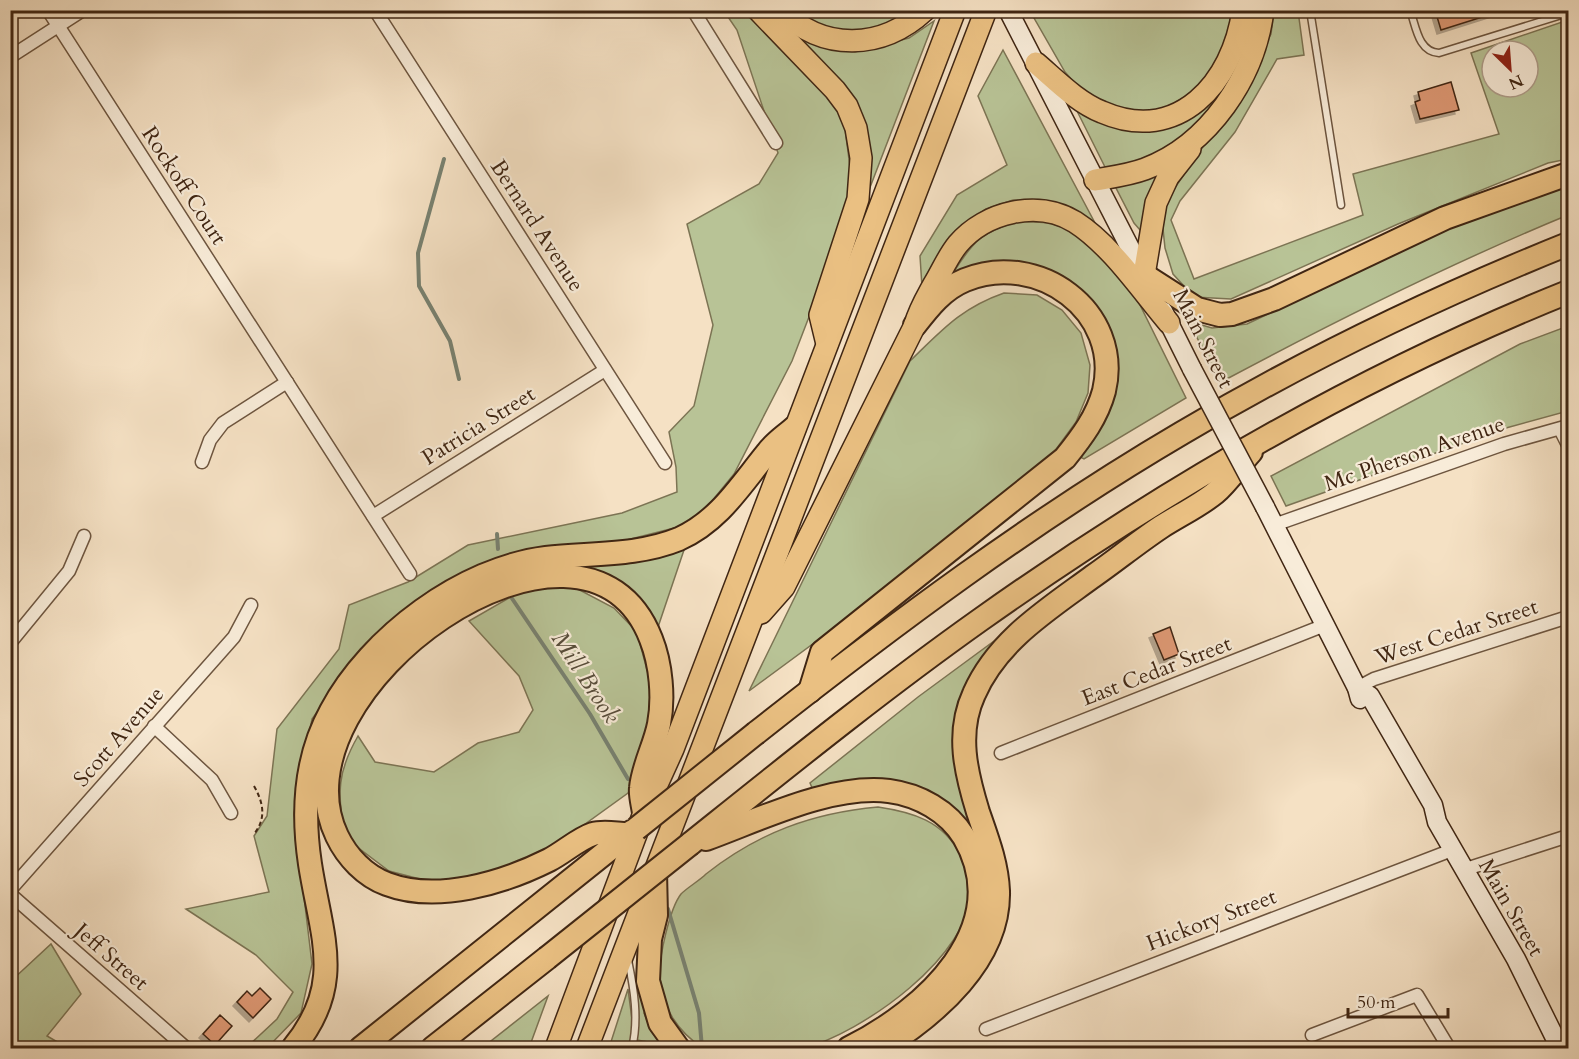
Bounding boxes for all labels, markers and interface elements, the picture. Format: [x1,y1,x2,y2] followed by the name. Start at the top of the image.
[1480,39,1540,99] north arrow
[1505,69,1527,95] text: N
[135,120,234,251] street label: Rockoff Court
[483,154,591,297] street label: Bernard Avenue
[1165,284,1241,393] street label: Main Street
[416,379,541,473] street label: Patricia Street
[1320,409,1508,499] street label: Mc Pherson Avenue
[1370,591,1542,673] street label: West Cedar Street
[543,625,628,730] water label: Mill Brook
[1077,629,1236,713] street label: East Cedar Street
[67,680,171,793] street label: Scott Avenue
[1471,853,1551,962] street label: Main Street
[1142,881,1281,958] street label: Hickory Street
[65,914,155,997] street label: Jeff Street
[1348,981,1448,1019] scale bar
[1357,990,1396,1015] text: 50 m

